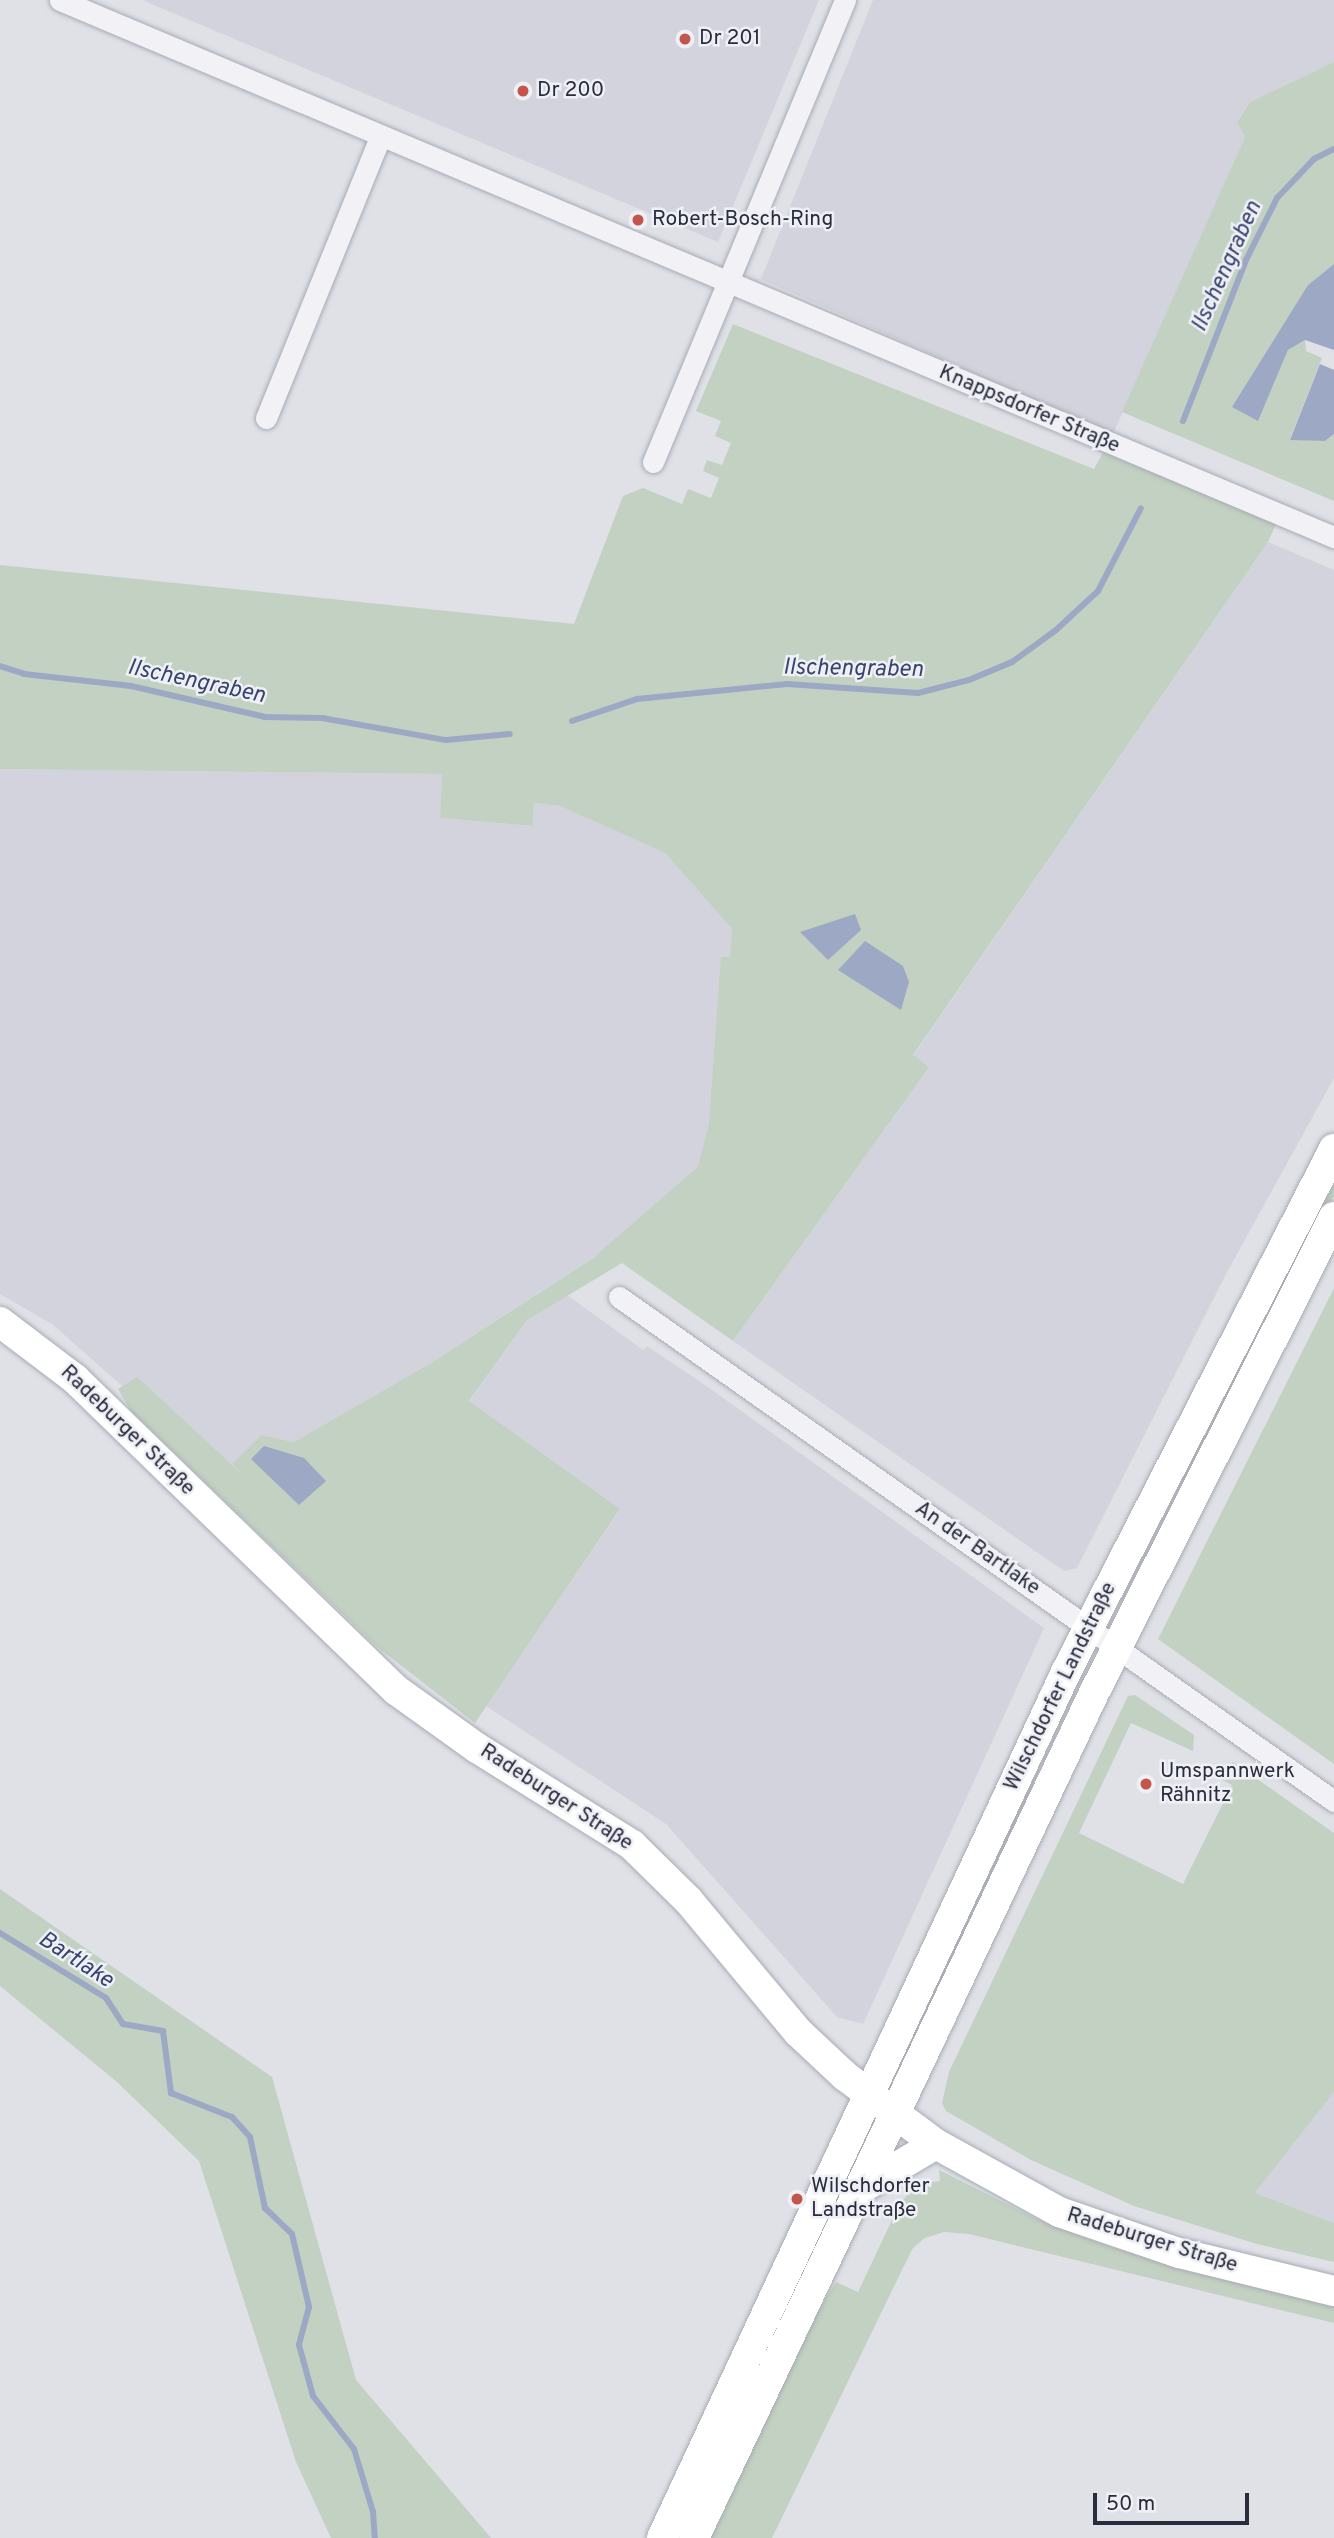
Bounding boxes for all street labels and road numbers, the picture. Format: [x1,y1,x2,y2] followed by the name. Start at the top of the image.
[935,360,1123,460] street label: Knappsdorfer Straße
[55,1360,199,1502] street label: Radeburger Straße
[910,1496,1044,1602] street label: An der Bartlake
[999,1579,1123,1795] street label: Wilschdorfer Landstraße
[475,1739,637,1857] street label: Radeburger Straße
[1064,2203,1240,2279] street label: Radeburger Straße

